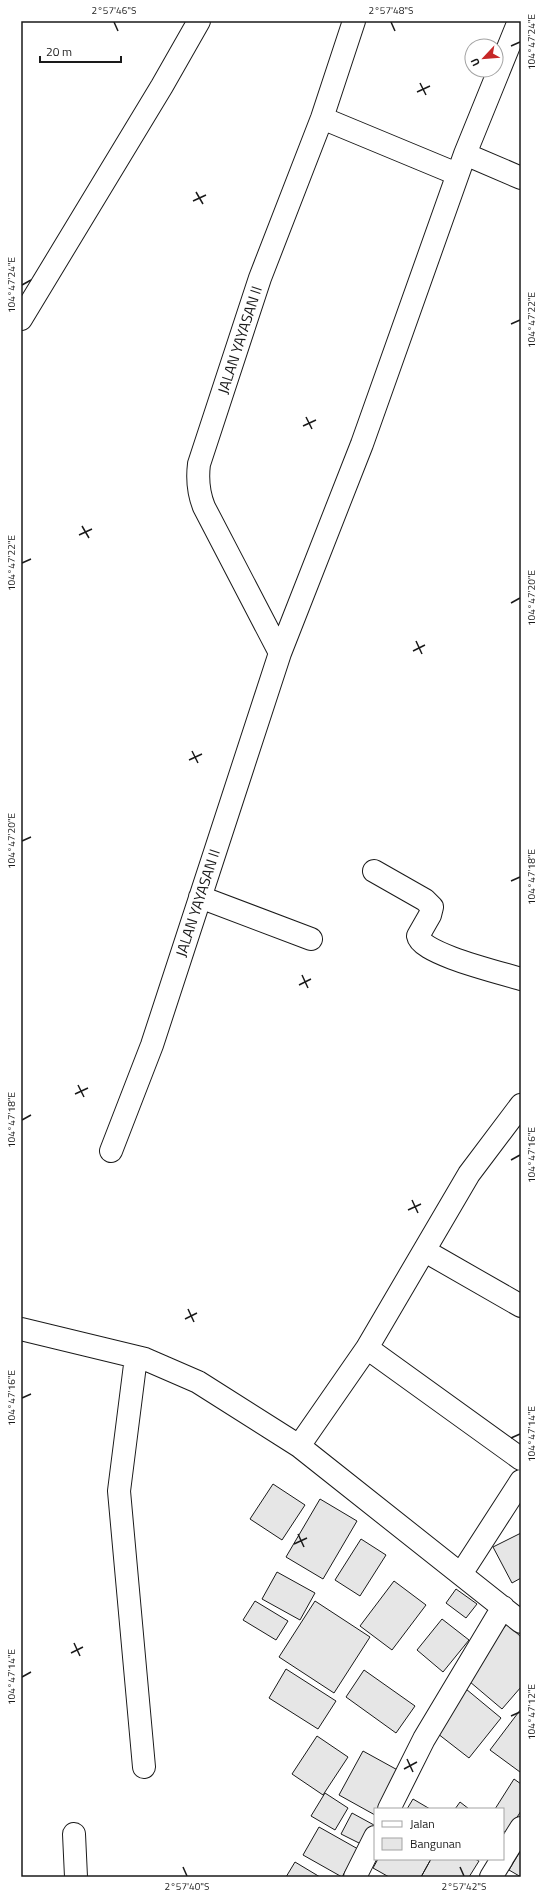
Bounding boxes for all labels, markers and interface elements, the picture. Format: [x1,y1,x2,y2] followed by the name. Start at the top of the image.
[92,3,136,18] text: 2°57'46"S
[369,3,413,18] text: 2°57'48"S
[524,13,539,70] text: 104°47'24"E
[40,38,121,64] scale bar
[464,38,504,78] north arrow
[46,42,72,61] text: 20 m
[466,56,484,69] text: U
[4,256,19,313] text: 104°47'24"E
[211,283,268,397] street label: JALAN YAYASAN II
[524,291,539,348] text: 104°47'22"E
[4,534,19,591] text: 104°47'22"E
[524,569,539,626] text: 104°47'20"E
[4,812,19,869] text: 104°47'20"E
[169,846,226,960] street label: JALAN YAYASAN II
[524,848,539,905] text: 104°47'18"E
[4,1091,19,1148] text: 104°47'18"E
[524,1126,539,1183] text: 104°47'16"E
[4,1369,19,1426] text: 104°47'16"E
[524,1405,539,1462] text: 104°47'14"E
[4,1648,19,1705] text: 104°47'14"E
[524,1683,539,1740] text: 104°47'12"E
[374,1808,504,1860] legend
[410,1814,435,1833] text: Jalan
[410,1834,461,1853] text: Bangunan
[165,1879,209,1894] text: 2°57'40"S
[442,1879,486,1894] text: 2°57'42"S

